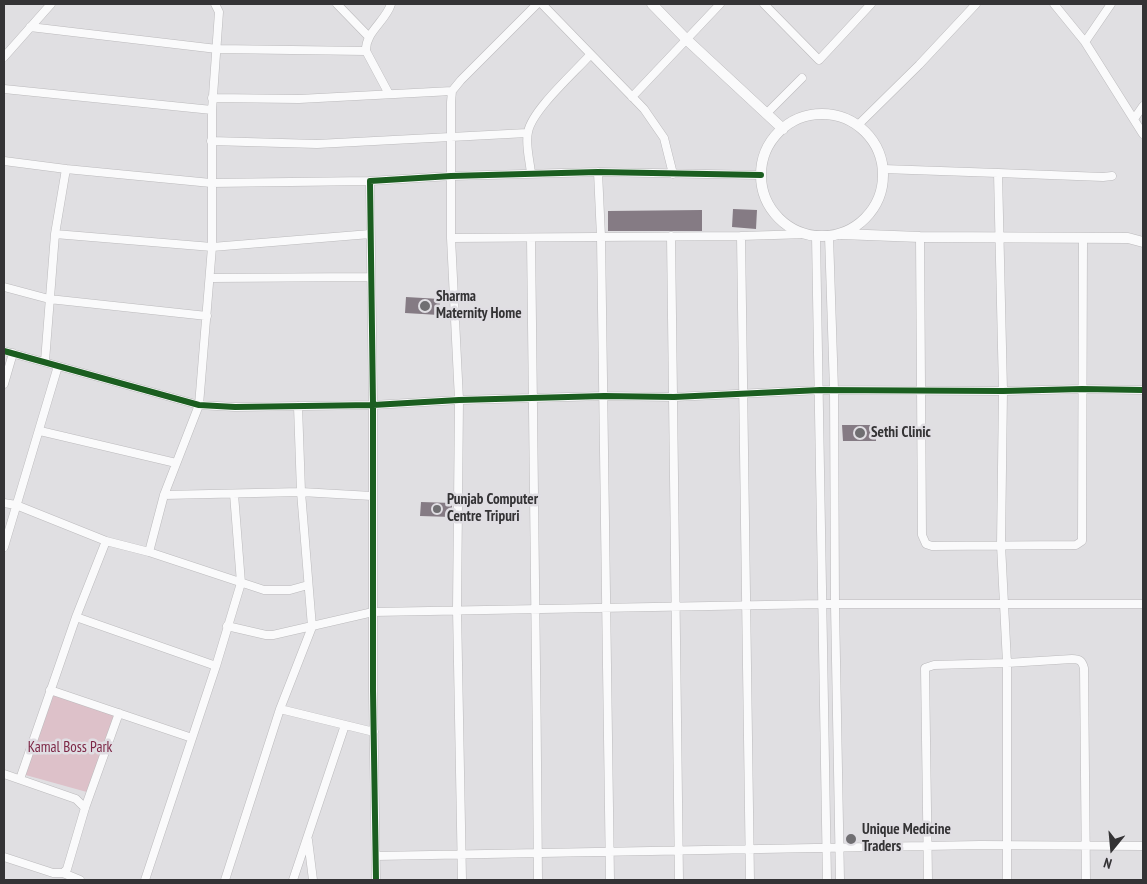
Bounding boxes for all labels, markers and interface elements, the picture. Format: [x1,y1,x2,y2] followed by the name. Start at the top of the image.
[436,288,522,323] place label: Sharma Maternity Home
[418,299,432,313] marker: Sharma Maternity Home
[871,424,931,442] place label: Sethi Clinic
[853,426,867,440] marker: Sethi Clinic
[447,491,538,526] place label: Punjab Computer Centre Tripuri
[431,503,443,515] marker: Punjab Computer Centre Tripuri
[28,739,112,757] park label: Kamal Boss Park
[862,821,951,856] place label: Unique Medicine Traders
[1087,824,1137,874] north arrow
[844,832,858,846] marker: Unique Medicine Traders
[1101,854,1114,873] text: N

